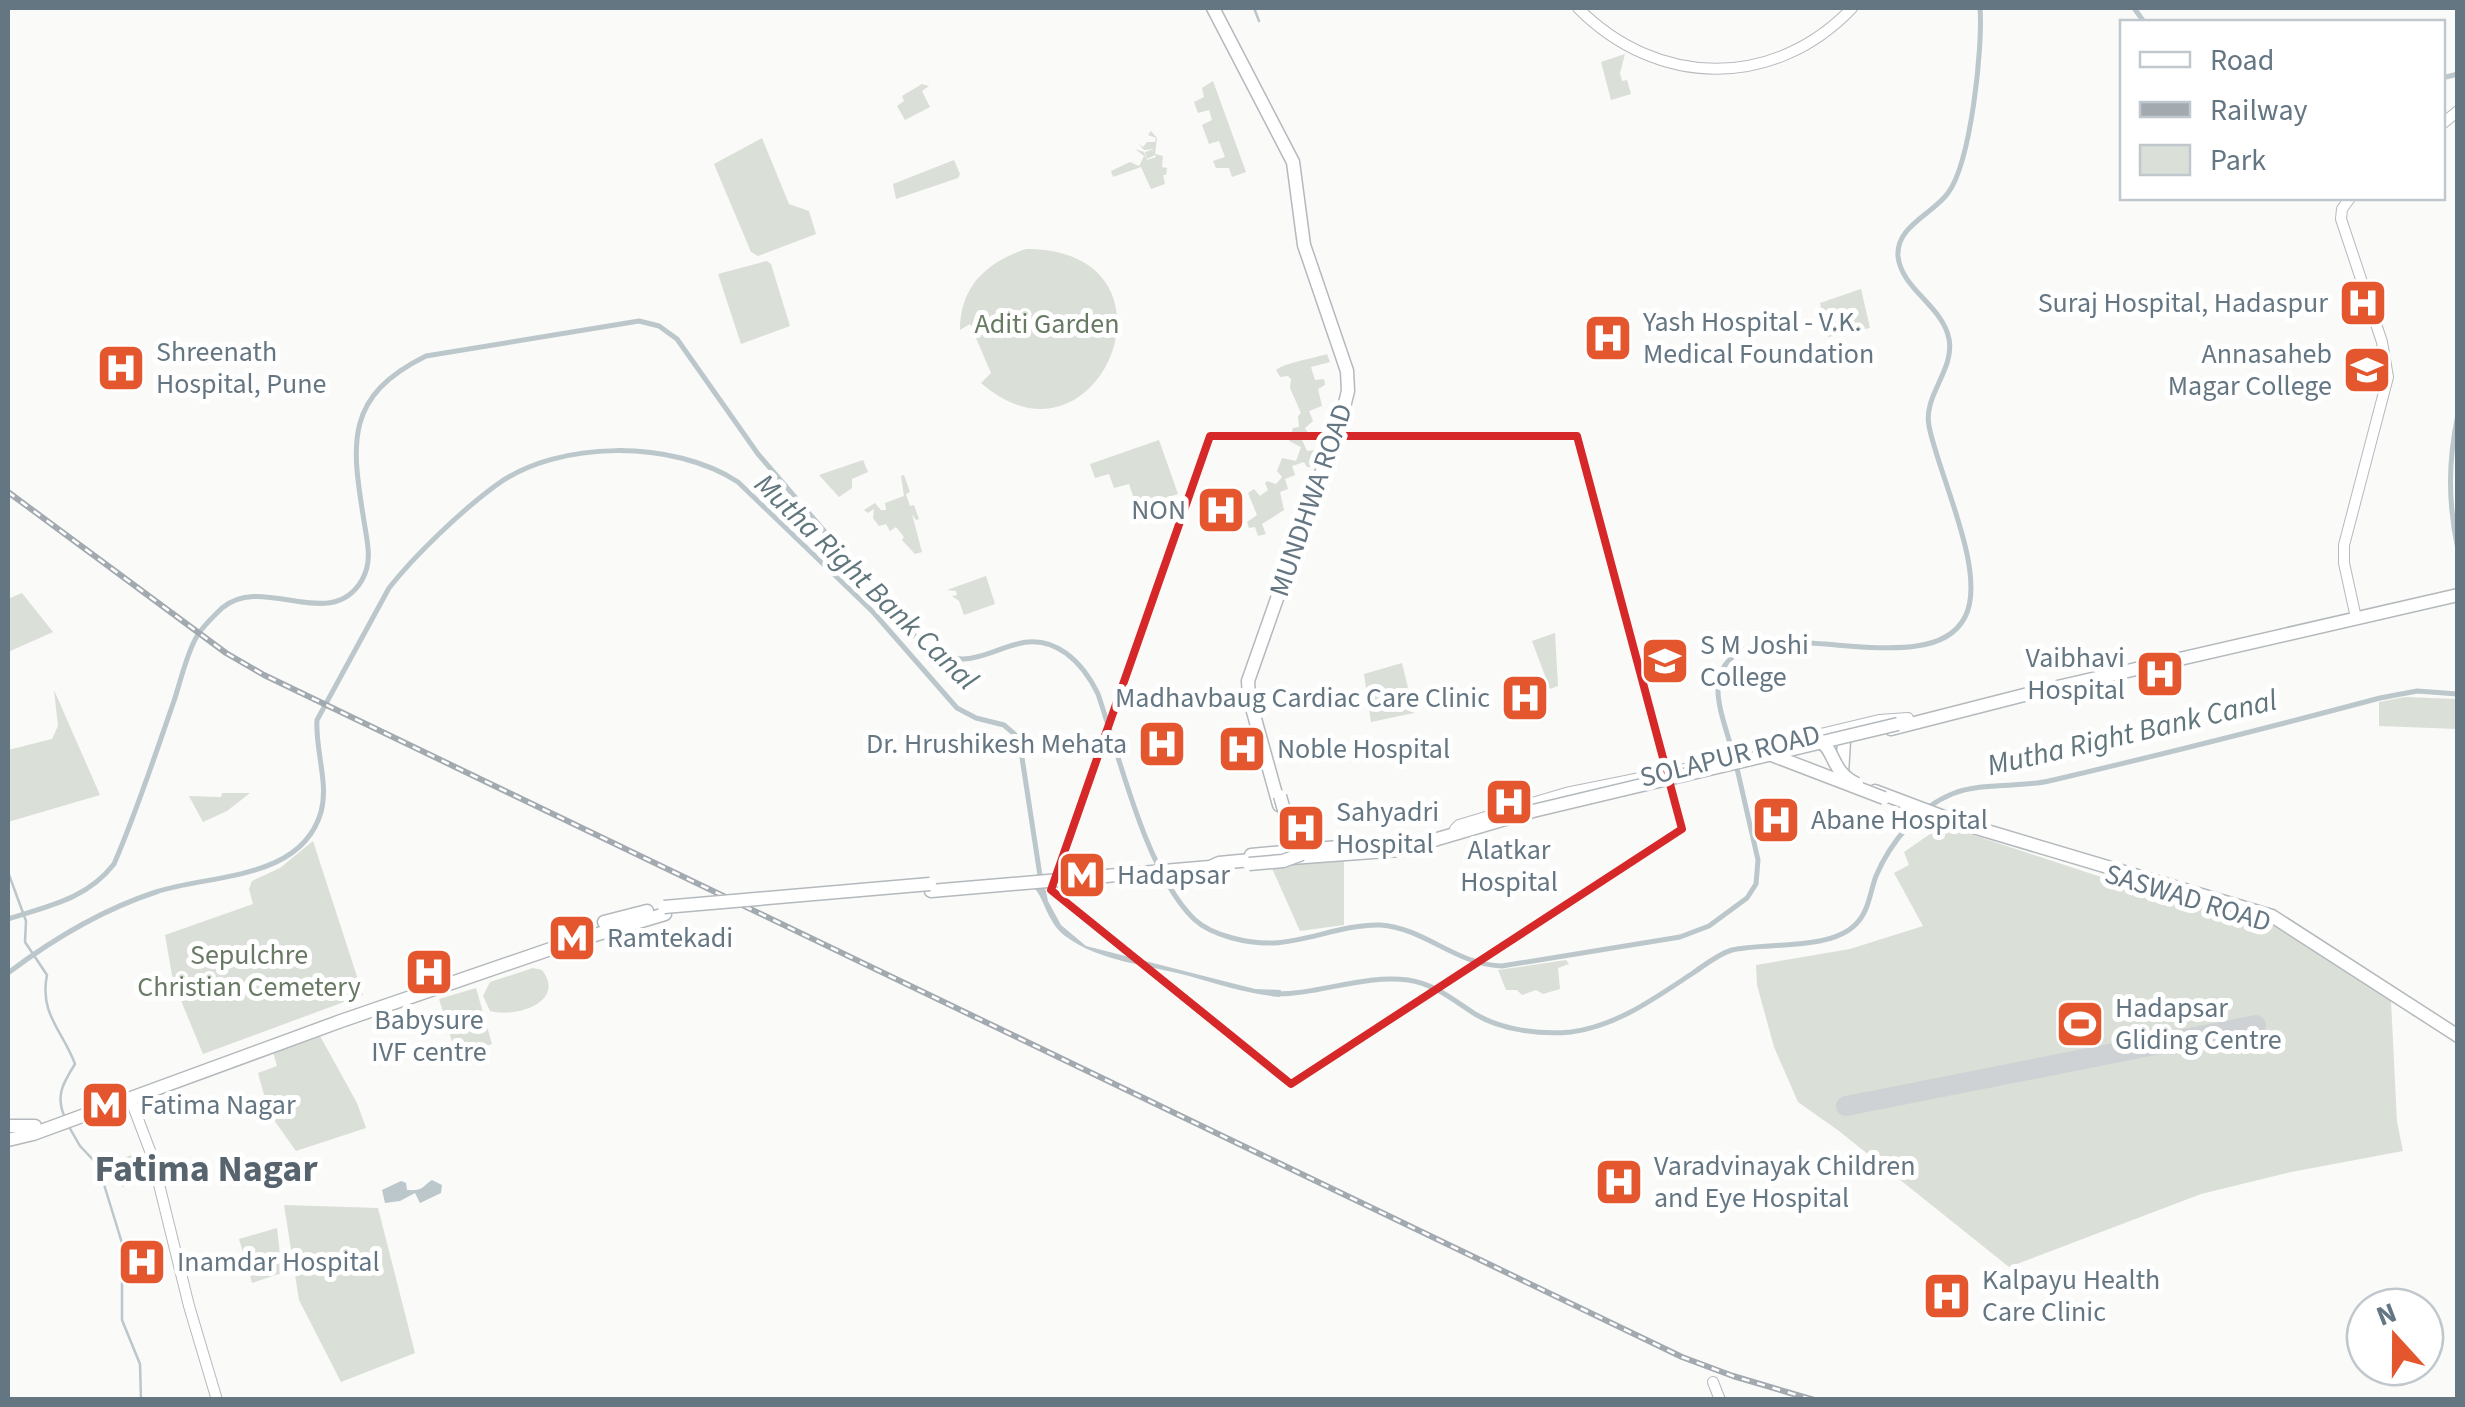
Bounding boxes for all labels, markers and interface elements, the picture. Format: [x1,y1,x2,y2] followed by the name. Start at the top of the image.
[2120,20,2445,200] legend
[2210,39,2274,82] text: Road
[2210,89,2308,132] text: Railway
[2210,139,2266,182] text: Park
[2337,277,2389,329] hospital icon: Suraj Hospital, Hadaspur
[2038,283,2328,323] place label: Suraj Hospital, Hadaspur
[1642,302,1874,374] place label: Yash Hospital - V.K. Medical Foundation
[974,304,1120,344] park label: Aditi Garden
[1582,312,1634,364] hospital icon: Yash Hospital - V.K. Medical Foundation
[156,332,327,404] place label: Shreenath Hospital, Pune
[2168,334,2332,406] place label: Annasaheb Magar College
[95,342,147,394] hospital icon: Shreenath Hospital, Pune
[2341,344,2393,396] school or university icon: Annasaheb Magar College
[1259,398,1363,602] street label: MUNDHWA ROAD
[744,464,988,701] water label: Mutha Right Bank Canal
[1195,484,1247,536] hospital icon: NON
[1131,490,1186,530] place label: NON
[1700,625,1809,697] place label: S M Joshi College
[1639,635,1691,687] school or university icon: S M Joshi College
[2025,638,2125,710] place label: Vaibhavi Hospital
[2134,648,2186,700] hospital icon: Vaibhavi Hospital
[1499,672,1551,724] hospital icon: Madhavbaug Cardiac Care Clinic
[1115,678,1490,718] place label: Madhavbaug Cardiac Care Clinic
[1983,679,2282,787] water label: Mutha Right Bank Canal
[1636,714,1824,798] street label: SOLAPUR ROAD
[1136,718,1188,770] hospital icon: Dr. Hrushikesh Mehata
[1216,723,1268,775] hospital icon: Noble Hospital
[866,724,1127,764] place label: Dr. Hrushikesh Mehata
[1277,729,1450,769] place label: Noble Hospital
[1483,776,1535,828] hospital icon: Alatkar Hospital
[1336,792,1439,864] place label: Sahyadri Hospital
[1750,794,1802,846] hospital icon: Abane Hospital
[1811,800,1988,840] place label: Abane Hospital
[1275,802,1327,854] hospital icon: Sahyadri Hospital
[1460,830,1558,902] place label: Alatkar Hospital
[1056,849,1108,901] metro station icon: Hadapsar
[2100,854,2276,942] street label: SASWAD ROAD
[1117,855,1230,895] place label: Hadapsar
[546,912,598,964] metro station icon: Ramtekadi
[607,918,733,958] place label: Ramtekadi
[137,935,361,1007] park label: Sepulchre Christian Cemetery
[403,946,455,998] hospital icon: Babysure IVF centre
[2115,988,2282,1060] place label: Hadapsar Gliding Centre
[2054,998,2106,1050] sports icon: Hadapsar Gliding Centre
[371,1000,487,1072] place label: Babysure IVF centre
[79,1079,131,1131] metro station icon: Fatima Nagar
[140,1085,296,1125] place label: Fatima Nagar
[94,1142,318,1196] district label: Fatima Nagar
[1654,1146,1916,1218] place label: Varadvinayak Children and Eye Hospital
[1593,1156,1645,1208] hospital icon: Varadvinayak Children and Eye Hospital
[116,1236,168,1288] hospital icon: Inamdar Hospital
[177,1242,380,1282] place label: Inamdar Hospital
[1982,1260,2160,1332] place label: Kalpayu Health Care Clinic
[1921,1270,1973,1322] hospital icon: Kalpayu Health Care Clinic
[2345,1287,2445,1387] north arrow
[2371,1293,2402,1337] text: N

